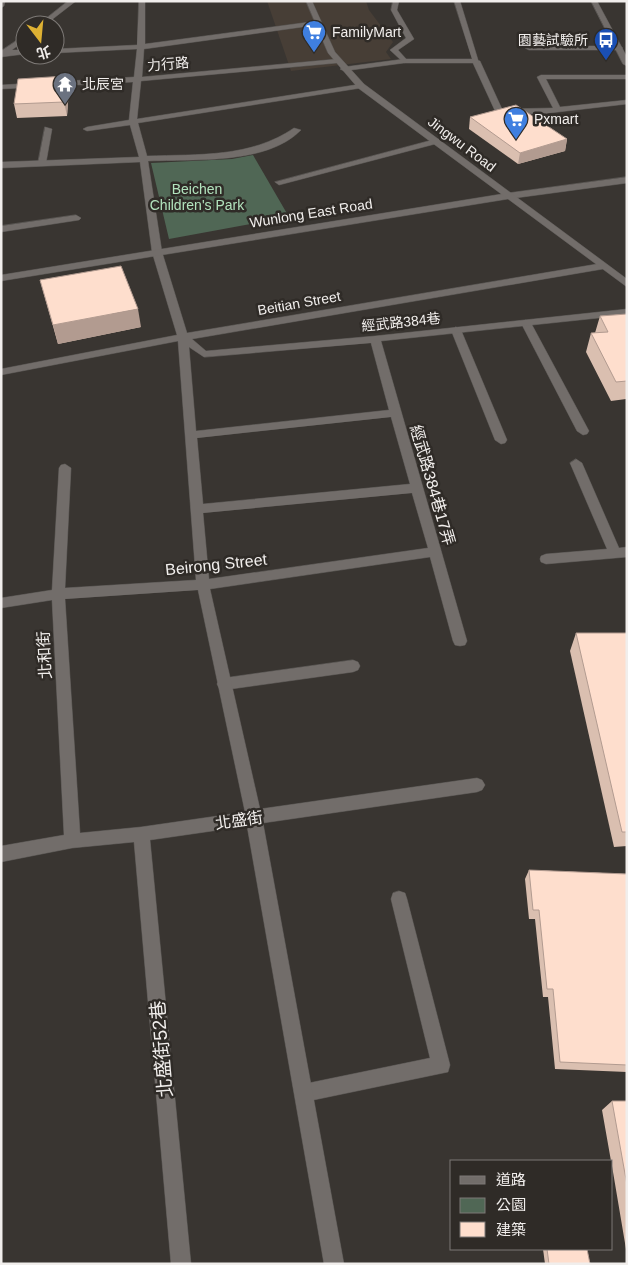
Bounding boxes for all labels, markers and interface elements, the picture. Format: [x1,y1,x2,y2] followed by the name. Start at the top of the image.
[15,15,65,65] north arrow
[301,19,327,53] supermarket icon: FamilyMart
[332,24,401,40] place label: FamilyMart
[593,27,619,61] bus stop icon: 園藝試驗所
[518,32,588,48] place label: 園藝試驗所
[35,43,53,62] text: 北
[146,54,190,74] street label: 力行路
[52,71,78,105] temple icon: 北辰宮
[82,76,124,92] place label: 北辰宮
[503,106,529,140] supermarket icon: Pxmart
[534,111,578,127] place label: Pxmart
[425,113,499,175] street label: Jingwu Road
[150,181,245,213] park label: Beichen Children's Park
[248,195,374,231] street label: Wunlong East Road
[256,288,342,318] street label: Beitian Street
[361,310,441,334] street label: 經武路384巷
[407,423,458,547] street label: 經武路384巷17弄
[164,551,268,578] street label: Beirong Street
[35,631,54,679] street label: 北和街
[214,809,264,832] street label: 北盛街
[147,1000,176,1098] street label: 北盛街52巷
[450,1160,613,1250] legend
[496,1171,526,1188] text: 道路
[496,1196,526,1213] text: 公園
[496,1221,526,1238] text: 建築

